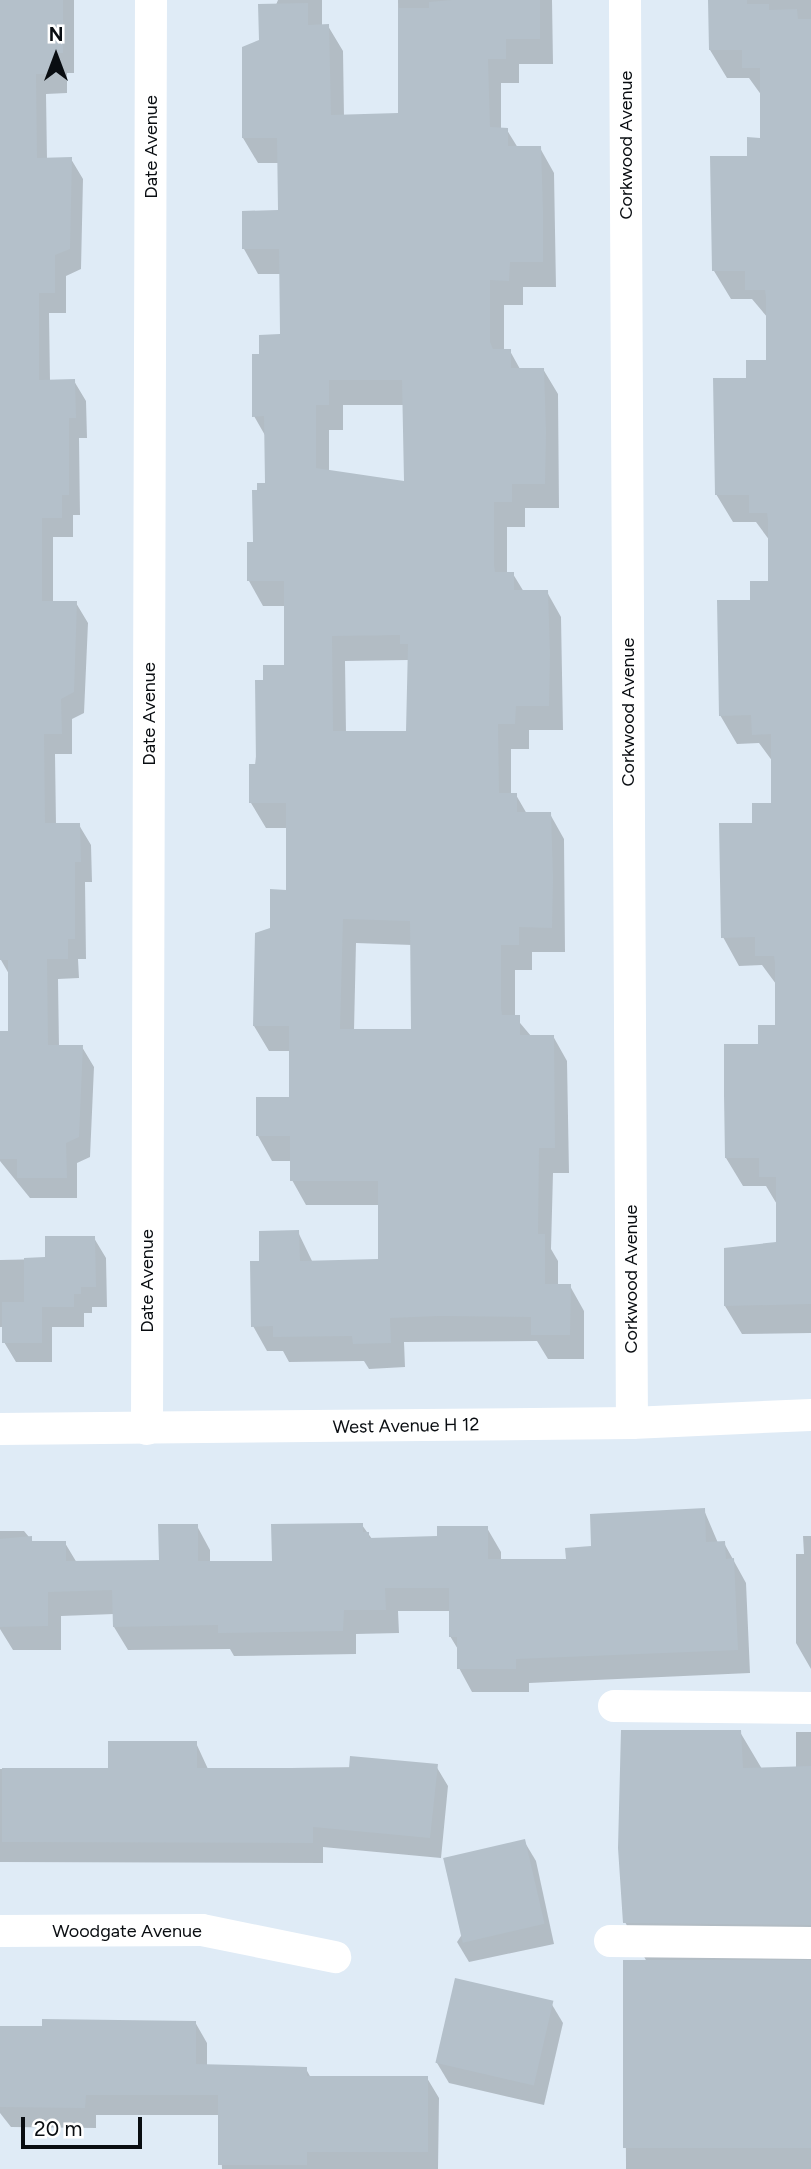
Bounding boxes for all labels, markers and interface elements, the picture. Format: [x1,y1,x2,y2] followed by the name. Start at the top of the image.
[21,21,91,91] north arrow
[49,23,63,46] text: N
[615,71,637,219] street label: Corkwood Avenue
[140,95,162,199] street label: Date Avenue
[617,638,639,786] street label: Corkwood Avenue
[138,662,160,766] street label: Date Avenue
[620,1205,642,1353] street label: Corkwood Avenue
[136,1229,158,1333] street label: Date Avenue
[332,1414,480,1438] street label: West Avenue H 12
[52,1920,202,1942] street label: Woodgate Avenue
[24,2102,145,2146] scale bar
[34,2116,82,2141] text: 20 m

